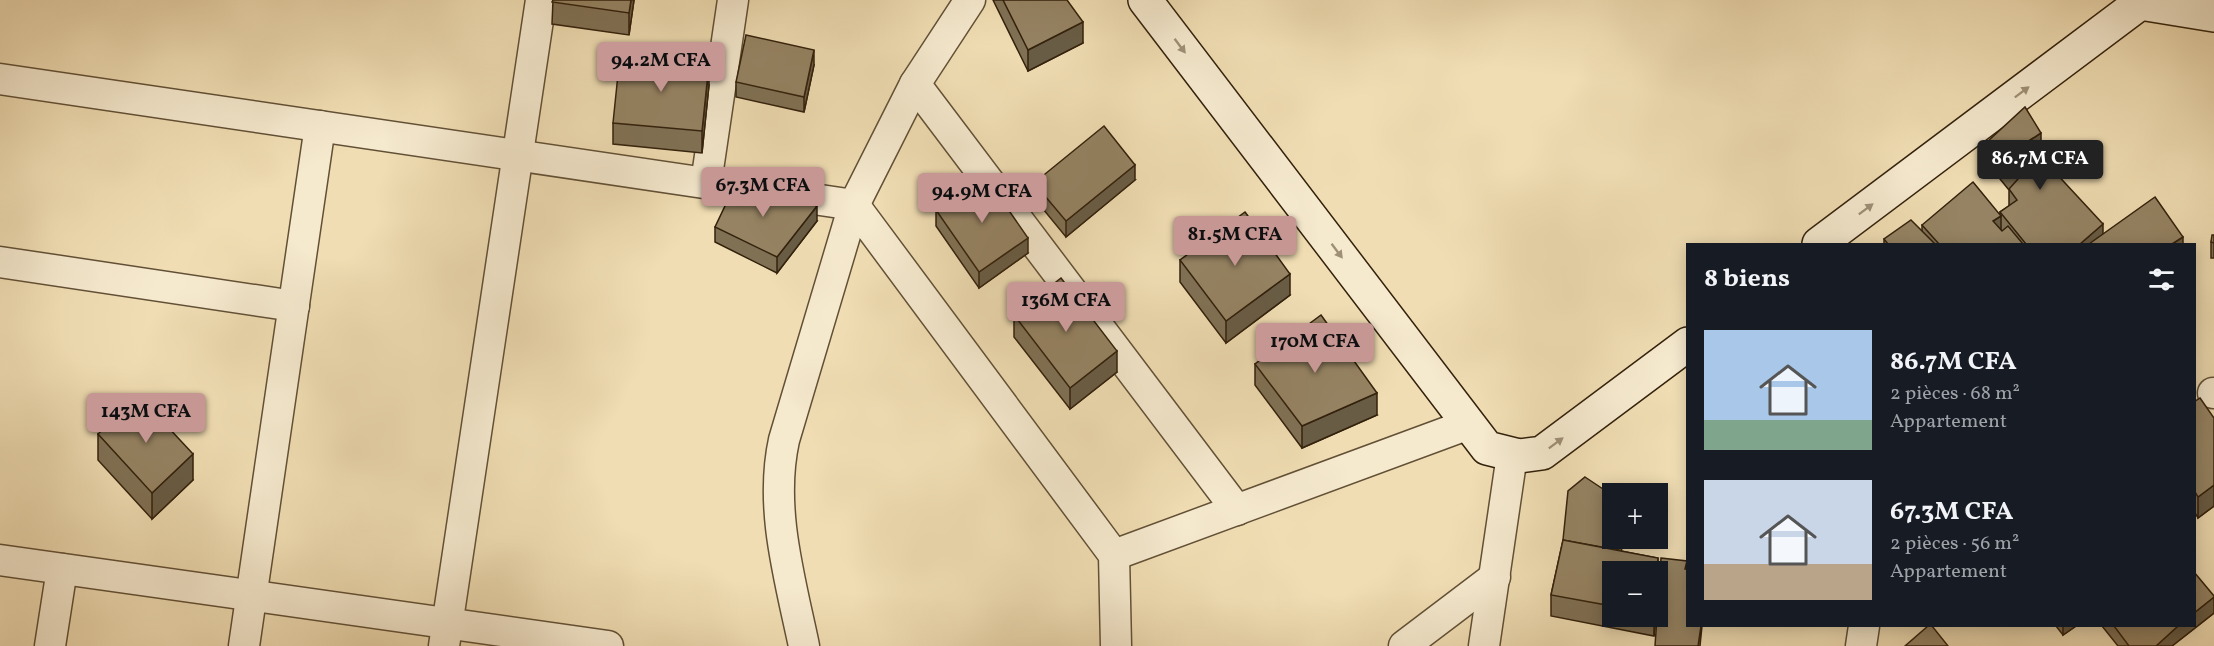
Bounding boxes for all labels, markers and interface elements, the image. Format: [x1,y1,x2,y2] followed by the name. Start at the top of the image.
[1174,38,1186,54] one-way arrow
[592,42,730,93] pin: 94.2M CFA
[611,47,711,75] text: 94.2M CFA
[2013,86,2029,98] one-way arrow
[1971,140,2109,191] pin: 86.7M CFA
[1991,145,2089,173] text: 86.7M CFA
[694,167,832,218] pin: 67.3M CFA
[715,172,811,200] text: 67.3M CFA
[913,173,1051,224] pin: 94.9M CFA
[932,178,1032,206] text: 94.9M CFA
[1858,203,1874,216] one-way arrow
[1166,216,1304,267] pin: 81.5M CFA
[1187,221,1283,249] text: 81.5M CFA
[1330,244,1342,259] one-way arrow
[1704,261,1790,297] text: 8 biens
[2145,263,2178,296] icon: filters
[1004,282,1128,333] pin: 136M CFA
[1021,287,1111,315] text: 136M CFA
[1253,323,1377,374] pin: 170M CFA
[1270,328,1360,356] text: 170M CFA
[1890,344,2017,380] text: 86.7M CFA
[1752,354,1824,426] icon: home
[1890,380,2020,408] text: 2 pièces · 68 m²
[84,393,208,444] pin: 143M CFA
[101,398,191,426] text: 143M CFA
[1890,408,2007,436] text: Appartement
[1547,437,1563,449] one-way arrow
[1602,483,1668,627] map controls
[1602,483,1668,549] button: +
[1890,494,2014,530] text: 67.3M CFA
[1752,504,1824,576] icon: home
[1890,530,2019,558] text: 2 pièces · 56 m²
[1890,558,2007,586] text: Appartement
[1602,561,1668,627] button: −

